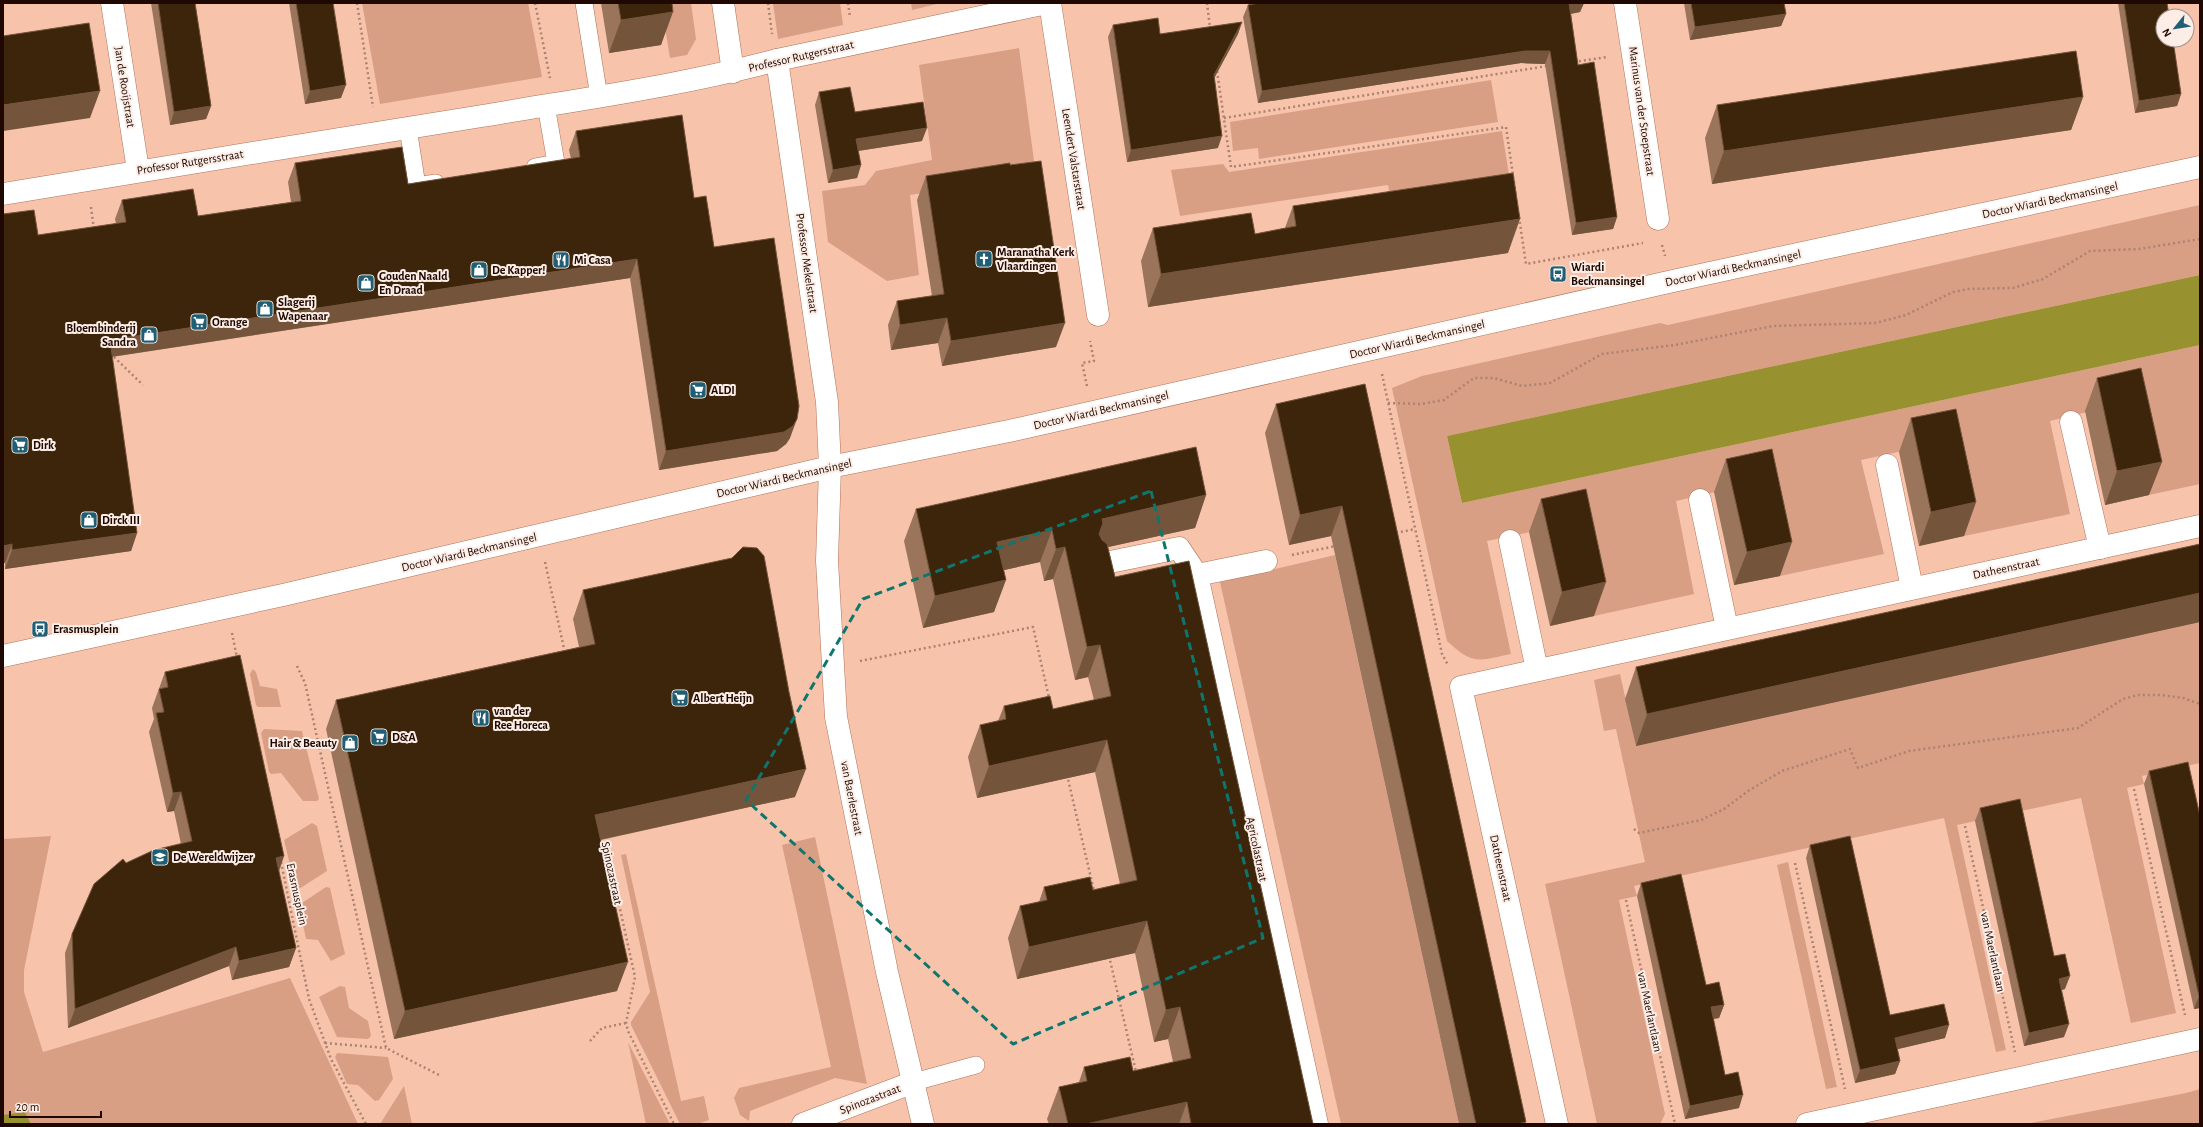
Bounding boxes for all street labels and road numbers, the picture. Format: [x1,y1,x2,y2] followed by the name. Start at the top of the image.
[747,38,855,74] street label: Professor Rutgersstraat
[112,46,137,129] street label: Jan de Rooijstraat
[1627,46,1657,176] street label: Marinus van der Stoepstraat
[1060,107,1088,211] street label: Leendert Valstarstraat
[136,148,244,176] street label: Professor Rutgersstraat
[1981,180,2119,220] street label: Doctor Wiardi Beckmansingel
[794,212,820,314] street label: Professor Mekelstraat
[1664,248,1802,288] street label: Doctor Wiardi Beckmansingel
[1348,318,1486,360] street label: Doctor Wiardi Beckmansingel
[1032,389,1170,431] street label: Doctor Wiardi Beckmansingel
[715,457,853,499] street label: Doctor Wiardi Beckmansingel
[400,531,538,573] street label: Doctor Wiardi Beckmansingel
[1972,555,2040,581] street label: Datheenstraat
[839,760,865,836] street label: van Baerlestraat
[1244,816,1270,882] street label: Agricolastraat
[1488,834,1514,902] street label: Datheenstraat
[599,840,625,906] street label: Spinozastraat
[285,862,309,926] street label: Erasmusplein
[1979,911,2007,993] street label: van Maerlantlaan
[1636,971,1664,1053] street label: van Maerlantlaan
[838,1082,902,1116] street label: Spinozastraat

